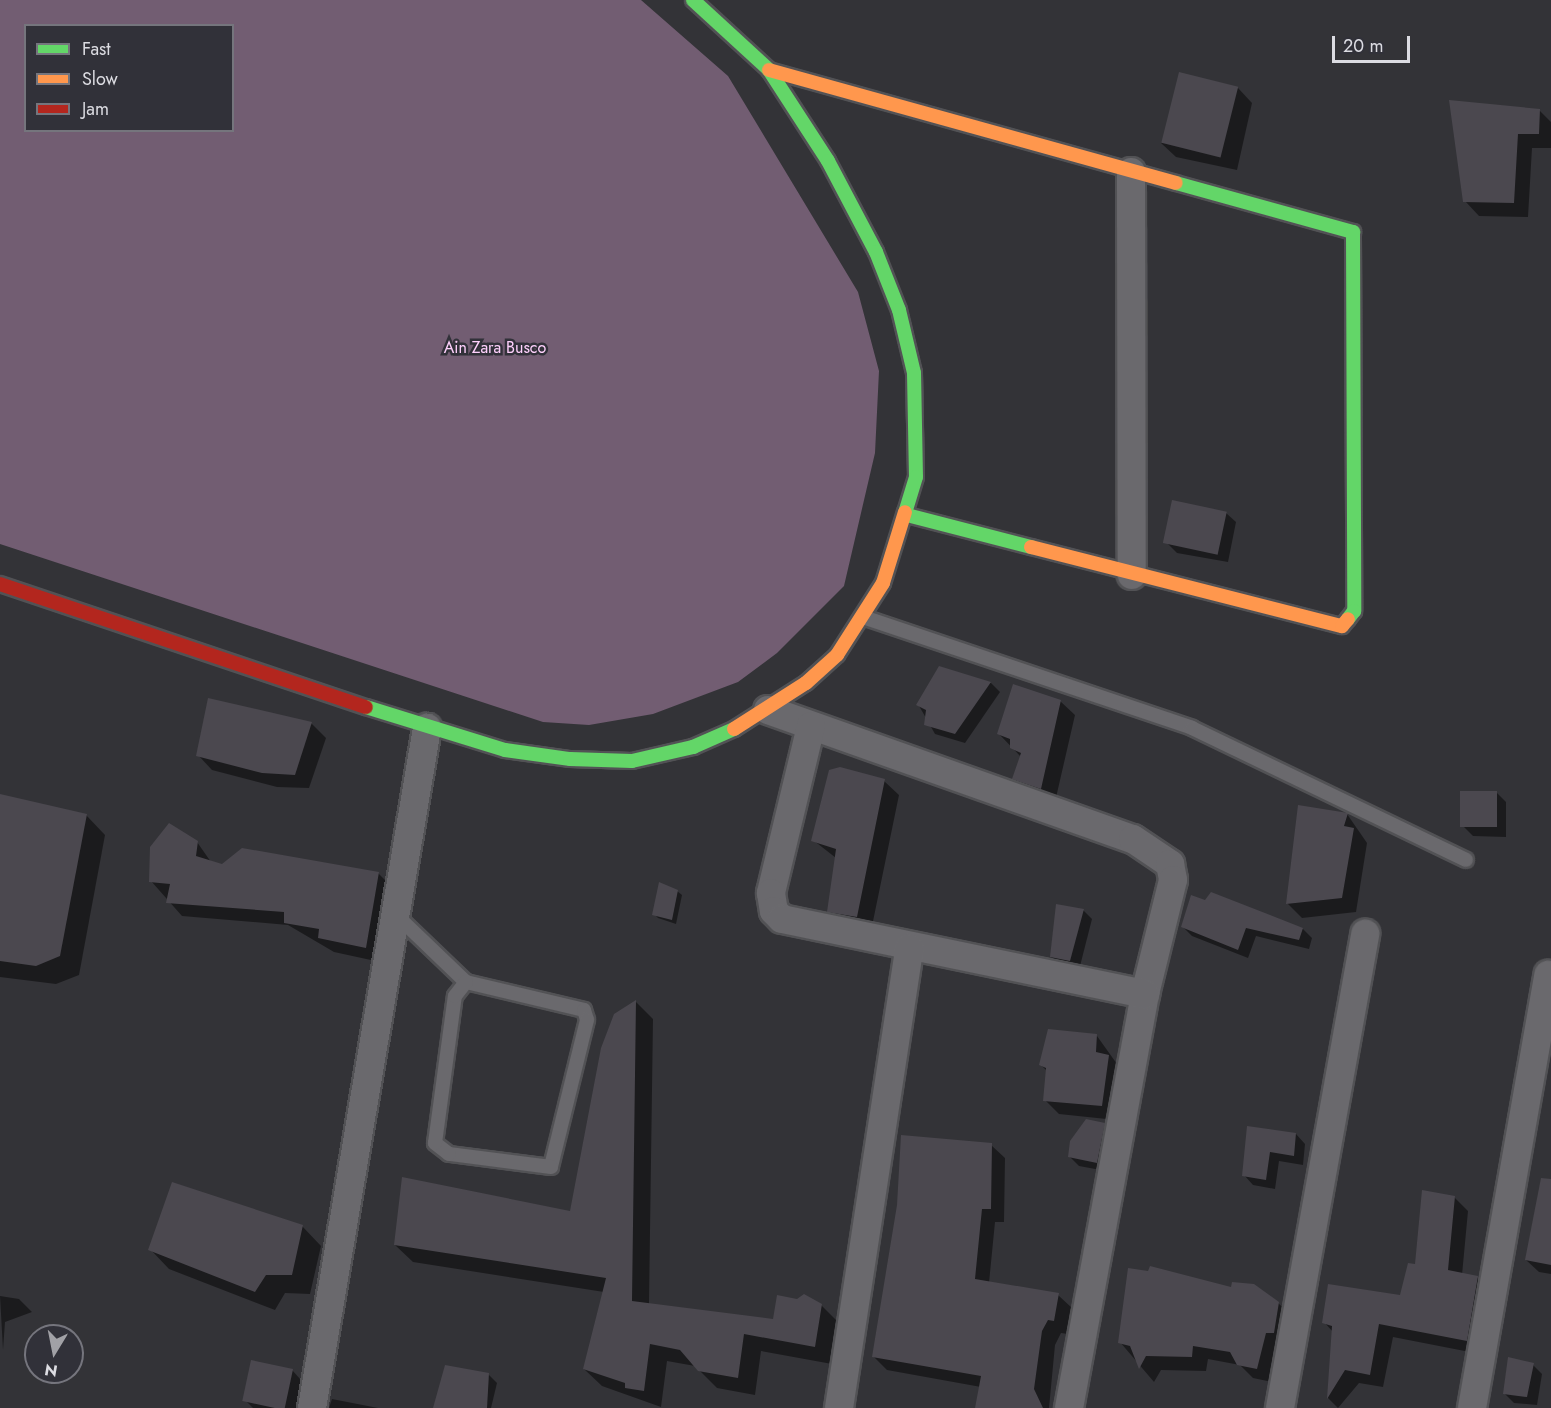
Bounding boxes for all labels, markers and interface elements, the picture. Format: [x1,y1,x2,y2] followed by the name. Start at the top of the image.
[24,24,234,132] legend
[1335,24,1413,62] scale bar
[1343,33,1383,59] text: 20 m
[82,36,111,62] text: Fast
[82,66,118,92] text: Slow
[82,96,109,122] text: Jam
[444,338,546,358] park label: Ain Zara Busco
[24,1324,84,1384] north arrow
[43,1358,59,1383] text: N

